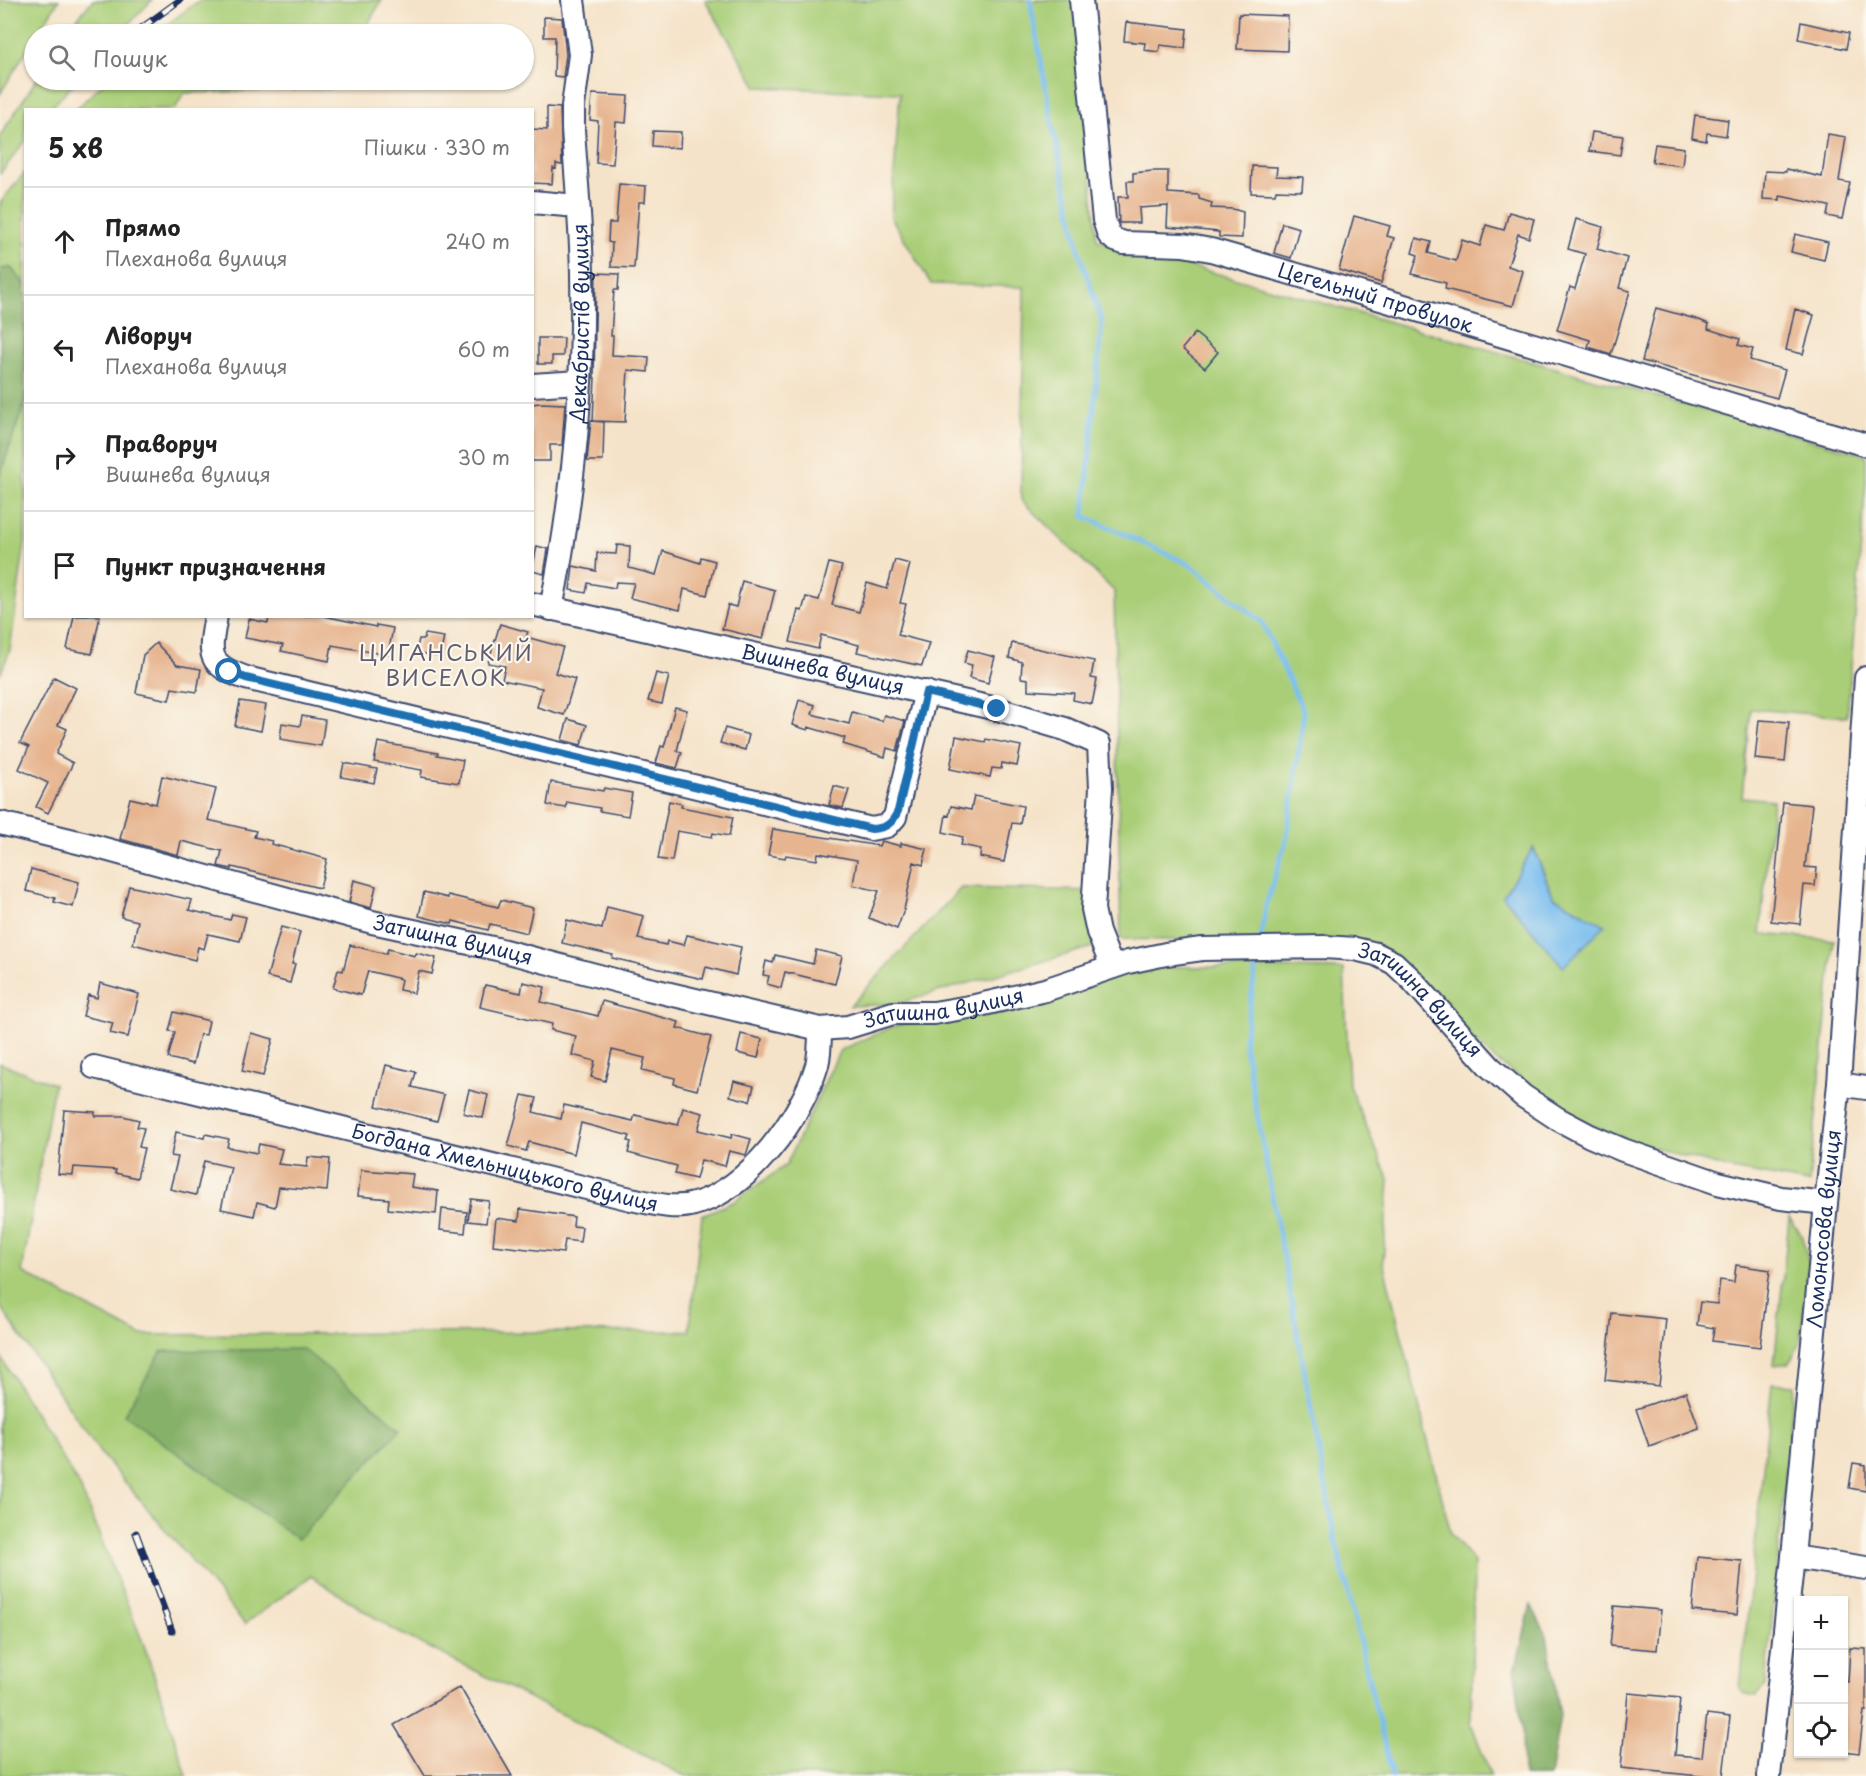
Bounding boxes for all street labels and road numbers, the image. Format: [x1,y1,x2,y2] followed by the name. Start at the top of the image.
[561,223,596,424] street label: Декабристів вулиця
[1275,254,1477,340] street label: Цегельний провулок
[739,636,907,702] street label: Вишнева вулиця
[371,907,536,972] street label: Затишна вулиця
[1356,934,1490,1063] street label: Затишна вулиця
[860,979,1026,1035] street label: Затишна вулиця
[349,1115,661,1218] street label: Богдана Хмельницького вулиця
[1798,1128,1848,1329] street label: Ломоносова вулиця

